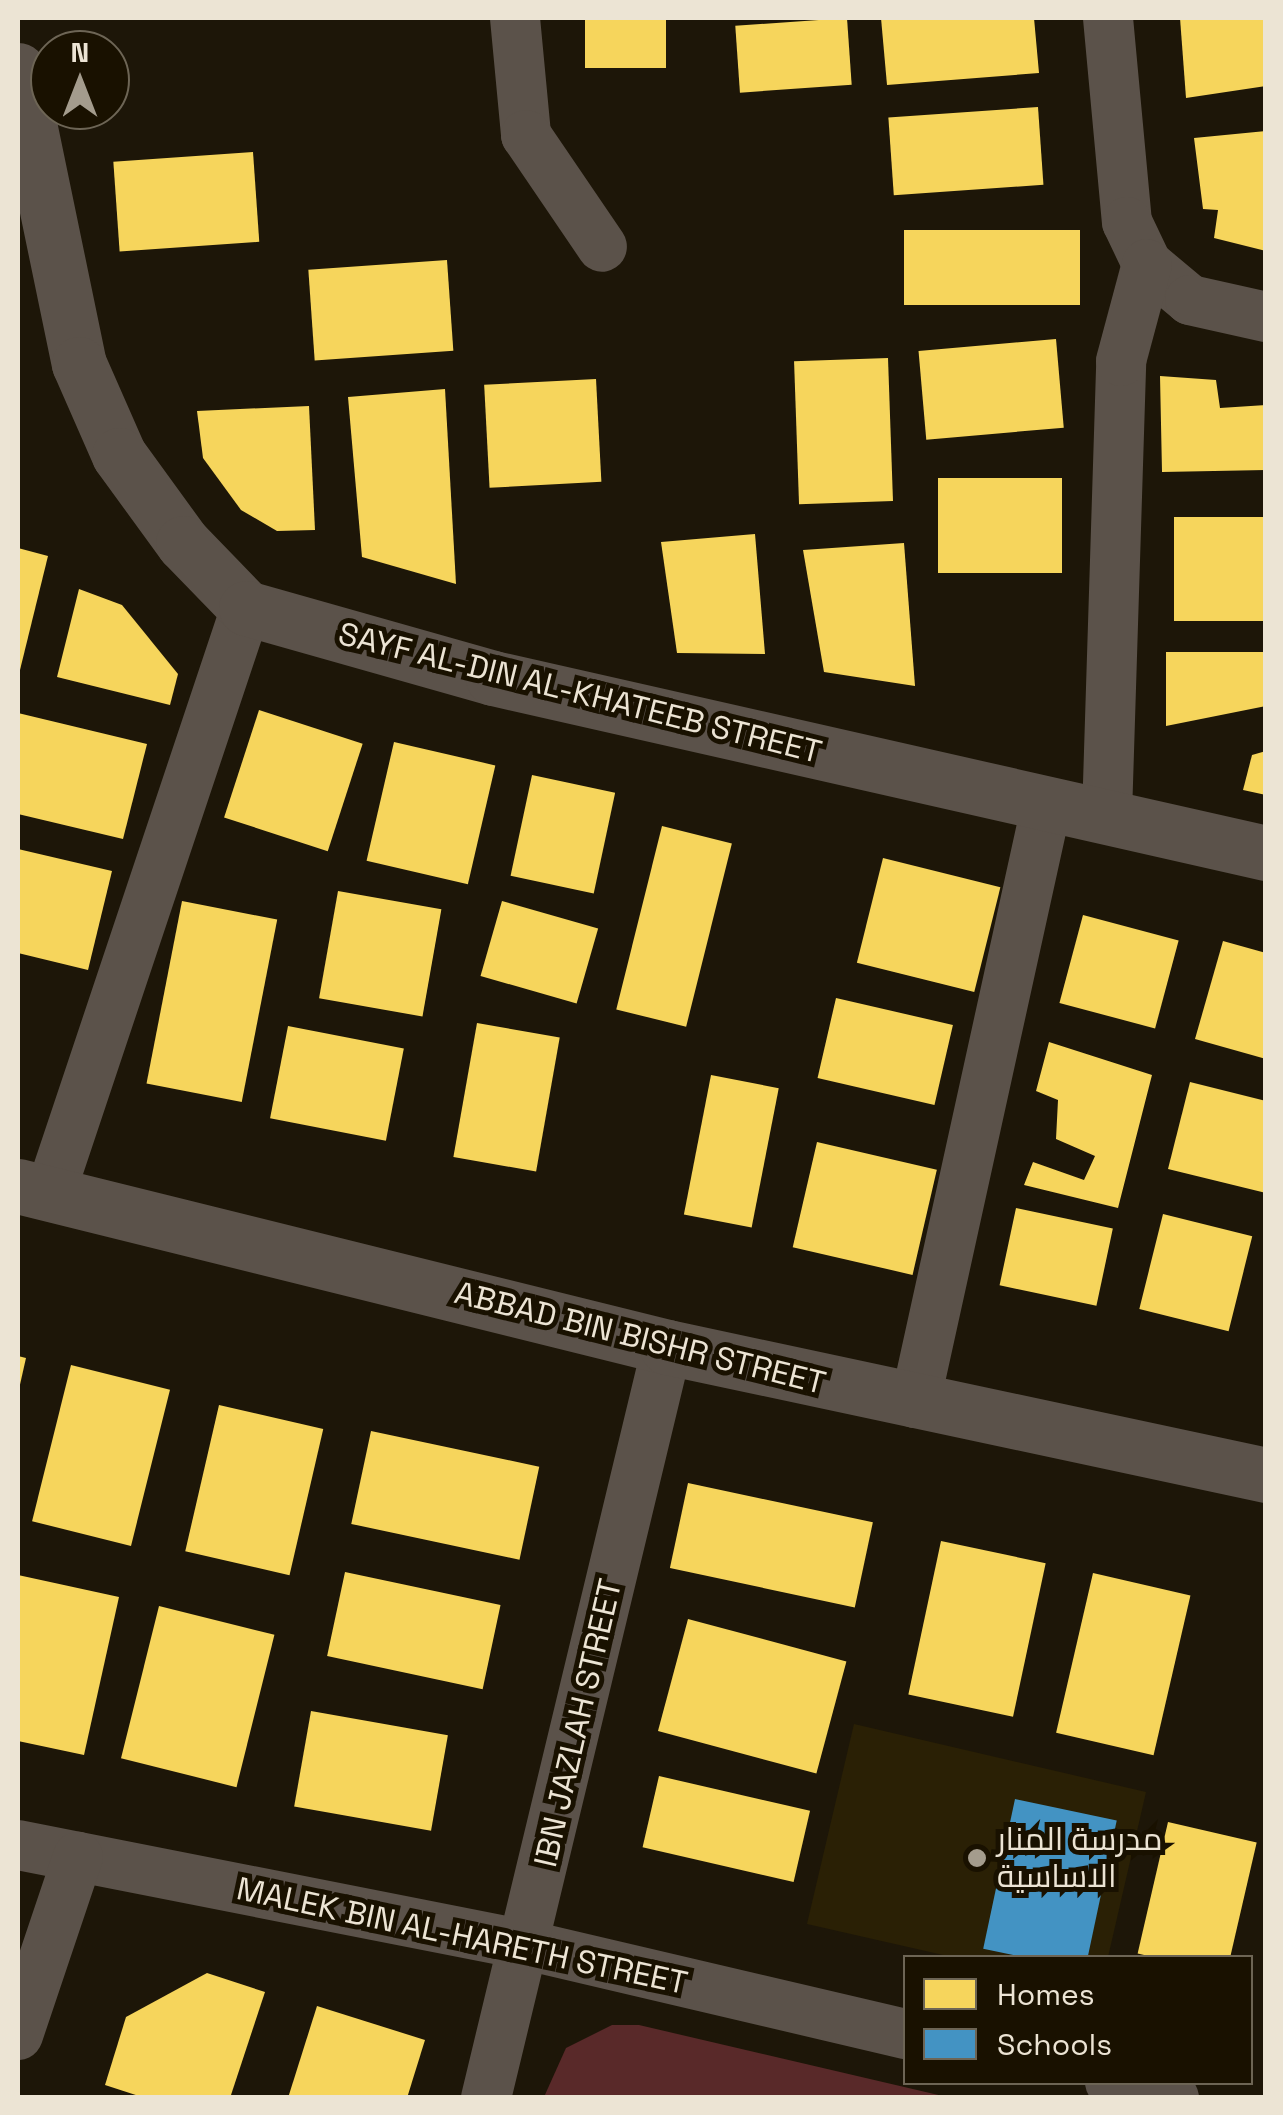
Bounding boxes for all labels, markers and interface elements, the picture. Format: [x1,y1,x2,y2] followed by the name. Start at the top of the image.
[30,30,130,130] north arrow
[71,34,89,70] text: N
[334,614,826,772] street label: SAYF AL-DIN AL-KHATEEB STREET
[451,1273,829,1403] street label: ABBAD BIN BISHR STREET
[526,1575,630,1871] street label: IBN JAZLAH STREET
[997,1821,1163,1896] place label: مدرسة المنار الاساسية
[966,1847,988,1869] marker: مدرسة المنار الاساسية
[233,1869,691,2003] street label: MALEK BIN AL-HARETH STREET
[903,1955,1253,2085] legend
[997,1975,1095,2014] text: Homes
[997,2025,1112,2064] text: Schools

